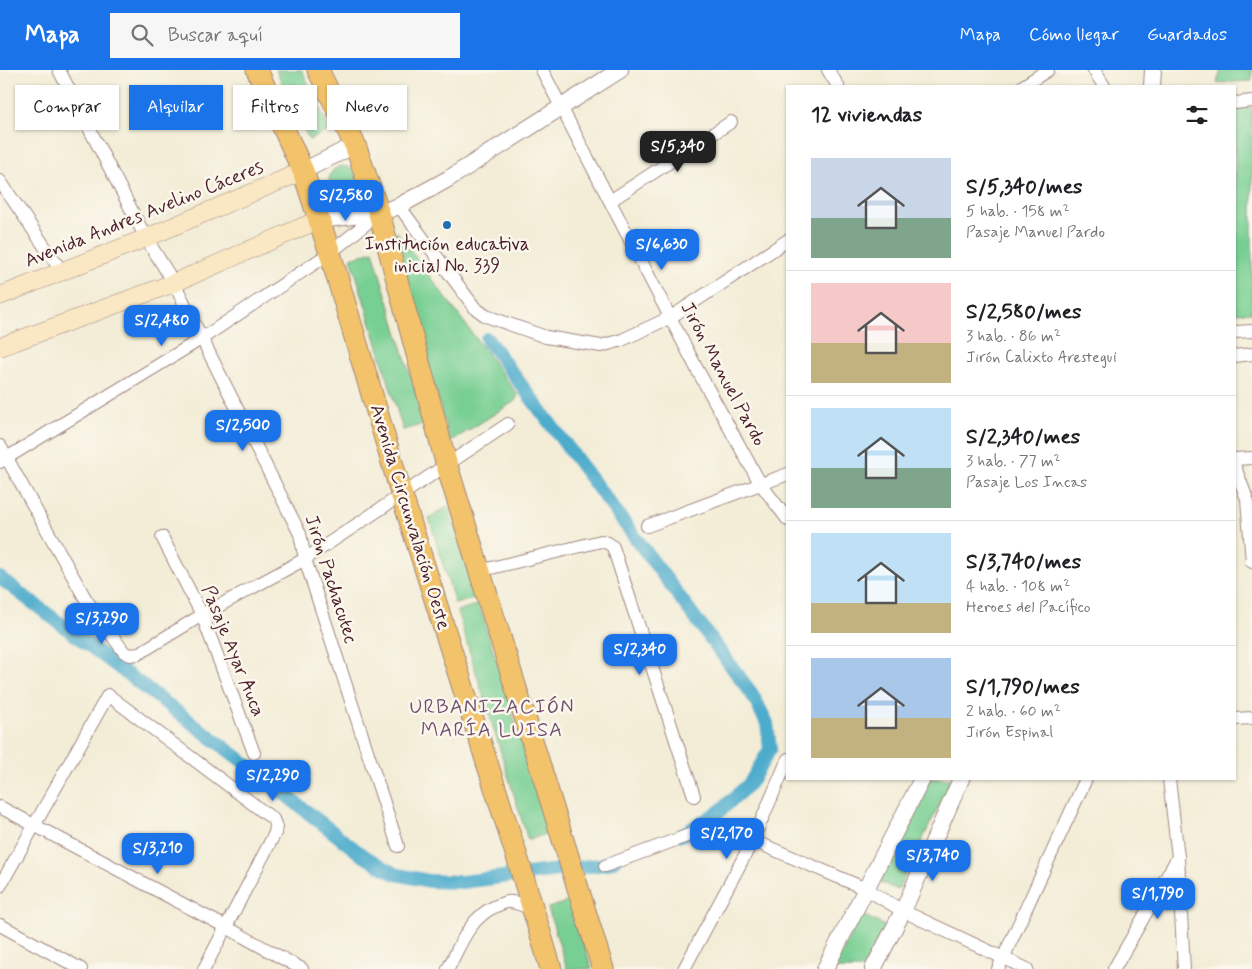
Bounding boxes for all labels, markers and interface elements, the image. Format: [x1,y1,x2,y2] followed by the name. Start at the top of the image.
[110,13,460,58] search box
[25,20,80,51] text: Mapa
[128,21,156,49] icon: search
[168,23,263,48] text: Buscar aquí
[960,23,1001,47] text: Mapa
[1029,23,1119,47] text: Cómo llegar
[1147,23,1227,47] text: Guardados
[15,85,119,130] chip: Comprar
[129,85,223,130] chip: Alquilar
[233,85,317,130] chip: Filtros
[327,85,407,130] chip: Nuevo
[811,101,922,129] text: 12 viviendas
[1183,101,1211,129] icon: filters
[632,131,724,173] pin: S/5,340
[651,136,705,157] text: S/5,340
[21,155,267,273] street label: Avenida Andres Avelino Cáceres
[966,173,1083,201] text: S/5,340/mes
[851,178,911,238] icon: home
[300,180,392,222] pin: S/2,580
[319,185,373,206] text: S/2,580
[966,201,1070,222] text: 5 hab. · 158 m²
[441,219,453,231] marker: Institución educativa inicial No. 339
[966,222,1105,243] text: Pasaje Manuel Pardo
[616,228,708,271] pin: S/6,630
[364,232,530,279] place label: Institución educativa inicial No. 339
[636,234,688,255] text: S/6,630
[674,298,772,450] street label: Jirón Manuel Pardo
[966,298,1081,326] text: S/2,580/mes
[851,303,911,363] icon: home
[116,304,208,347] pin: S/2,480
[135,310,189,331] text: S/2,480
[966,326,1061,347] text: 3 hab. · 86 m²
[966,347,1117,368] text: Jirón Calixto Arestegui
[364,401,456,633] street label: Avenida Circunvalación Oeste
[197,410,289,452] pin: S/2,500
[216,415,270,436] text: S/2,500
[966,423,1080,451] text: S/2,340/mes
[851,428,911,488] icon: home
[966,451,1061,472] text: 3 hab. · 77 m²
[966,472,1087,493] text: Pasaje Los Incas
[298,512,364,646] street label: Jirón Pachacutec
[966,548,1081,576] text: S/3,740/mes
[851,553,911,613] icon: home
[966,576,1070,597] text: 4 hab. · 108 m²
[194,582,271,721] street label: Pasaje Ayar Auca
[966,597,1091,618] text: Heroes del Pacífico
[56,602,148,645] pin: S/3,290
[76,608,128,629] text: S/3,290
[594,634,686,676] pin: S/2,340
[614,639,666,660] text: S/2,340
[966,673,1080,701] text: S/1,790/mes
[851,678,911,738] icon: home
[409,694,575,744] district label: URBANIZACIÓN MARÍA LUISA
[966,701,1061,722] text: 2 hab. · 60 m²
[966,722,1053,743] text: Jirón Espinal
[227,760,319,802] pin: S/2,290
[247,765,299,786] text: S/2,290
[681,818,773,860] pin: S/2,170
[701,823,753,844] text: S/2,170
[112,832,204,875] pin: S/3,210
[133,838,183,859] text: S/3,210
[887,840,979,882] pin: S/3,740
[907,845,959,866] text: S/3,740
[1112,878,1204,920] pin: S/1,790
[1132,883,1184,904] text: S/1,790

